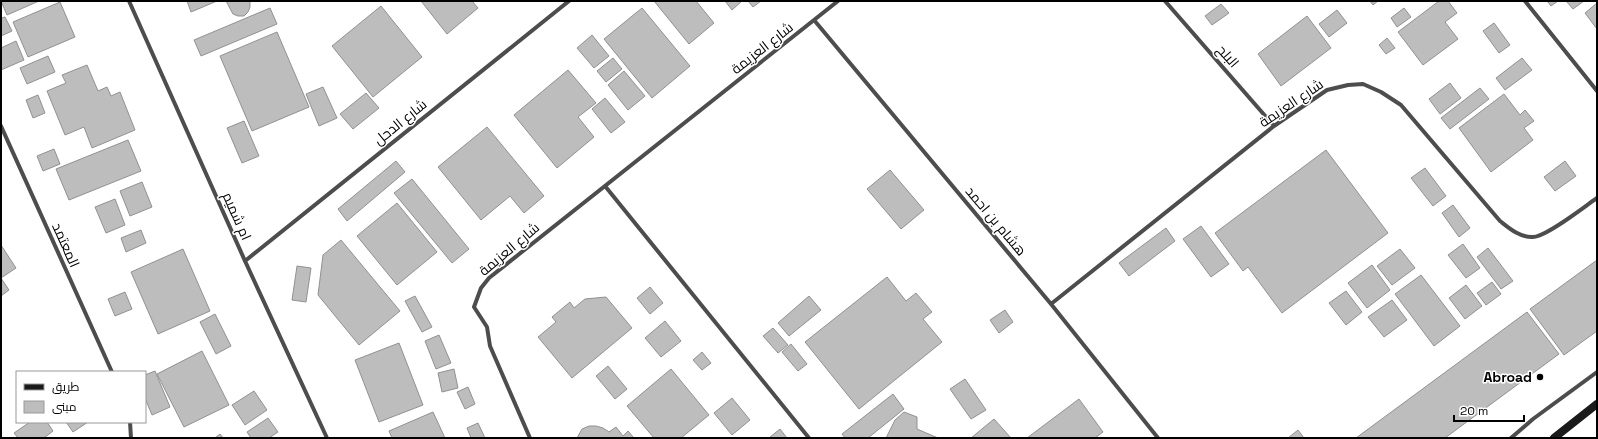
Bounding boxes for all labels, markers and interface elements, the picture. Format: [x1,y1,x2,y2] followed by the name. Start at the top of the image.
[727,18,797,78] street label: شارع العزيمة
[1213,41,1243,71] street label: البلح
[1255,75,1327,131] street label: شارع العزيمة
[370,95,430,149] street label: شارع الدحل
[961,183,1030,260] street label: هشام بن احمد
[218,189,255,243] street label: ام شميم
[475,218,543,280] street label: شارع العزيمة
[48,220,84,270] street label: المعتمد
[1483,368,1532,386] place label: Abroad
[16,371,146,423] legend
[1535,372,1545,382] marker: Abroad
[52,379,80,395] text: طريق
[1454,397,1524,423] scale bar
[52,399,77,415] text: مبنى
[1460,403,1488,419] text: 20 m

